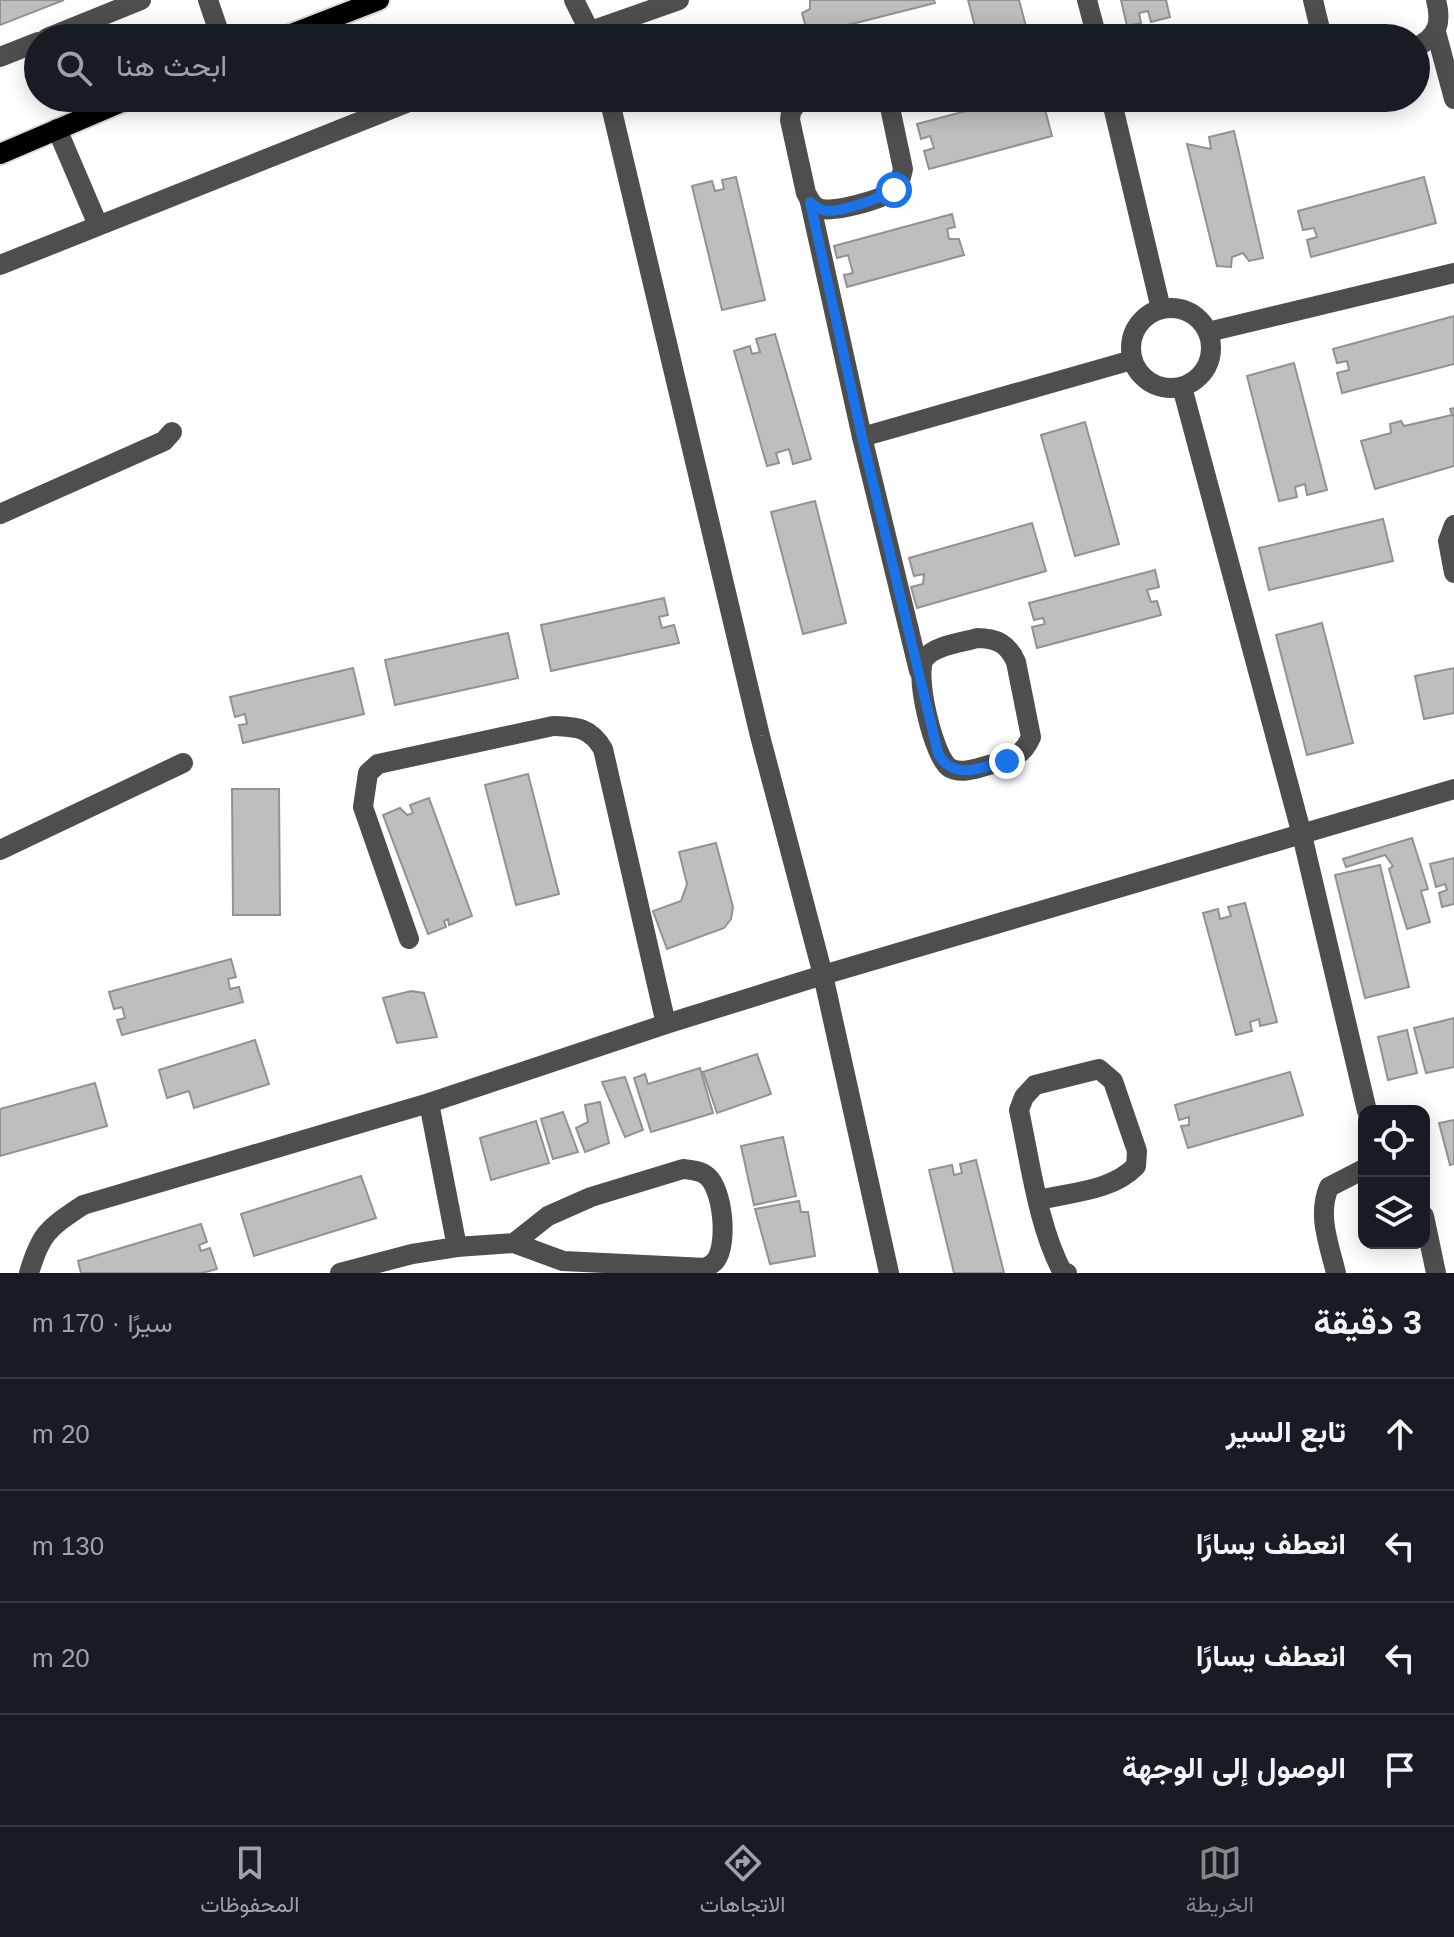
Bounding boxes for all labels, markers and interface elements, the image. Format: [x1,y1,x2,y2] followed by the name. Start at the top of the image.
[24,24,1430,112] search box
[52,46,96,90] icon: search
[116,49,227,82] text: ابحث هنا
[876,172,912,208] route start
[989,743,1025,779] route end
[1358,1105,1430,1249] map controls
[1358,1105,1430,1177] button: locate
[1358,1177,1430,1249] button: layers
[1313,1303,1422,1341] text: 3 دقيقة
[32,1308,173,1338] text: سيرًا · 170 m
[1378,1412,1422,1456] icon: ahead
[1226,1415,1346,1448] text: تابع السير
[32,1419,90,1449] text: 20 m
[1378,1524,1422,1568] icon: left
[1196,1527,1346,1560] text: انعطف يسارًا
[32,1531,104,1561] text: 130 m
[1378,1636,1422,1680] icon: left
[1196,1639,1346,1672] text: انعطف يسارًا
[32,1643,90,1673] text: 20 m
[1378,1748,1422,1792] icon: arrive
[1122,1751,1346,1784] text: الوصول إلى الوجهة
[200,1841,299,1924] tab: المحفوظات
[700,1841,785,1924] tab: الاتجاهات
[1186,1841,1254,1924] tab: الخريطة

